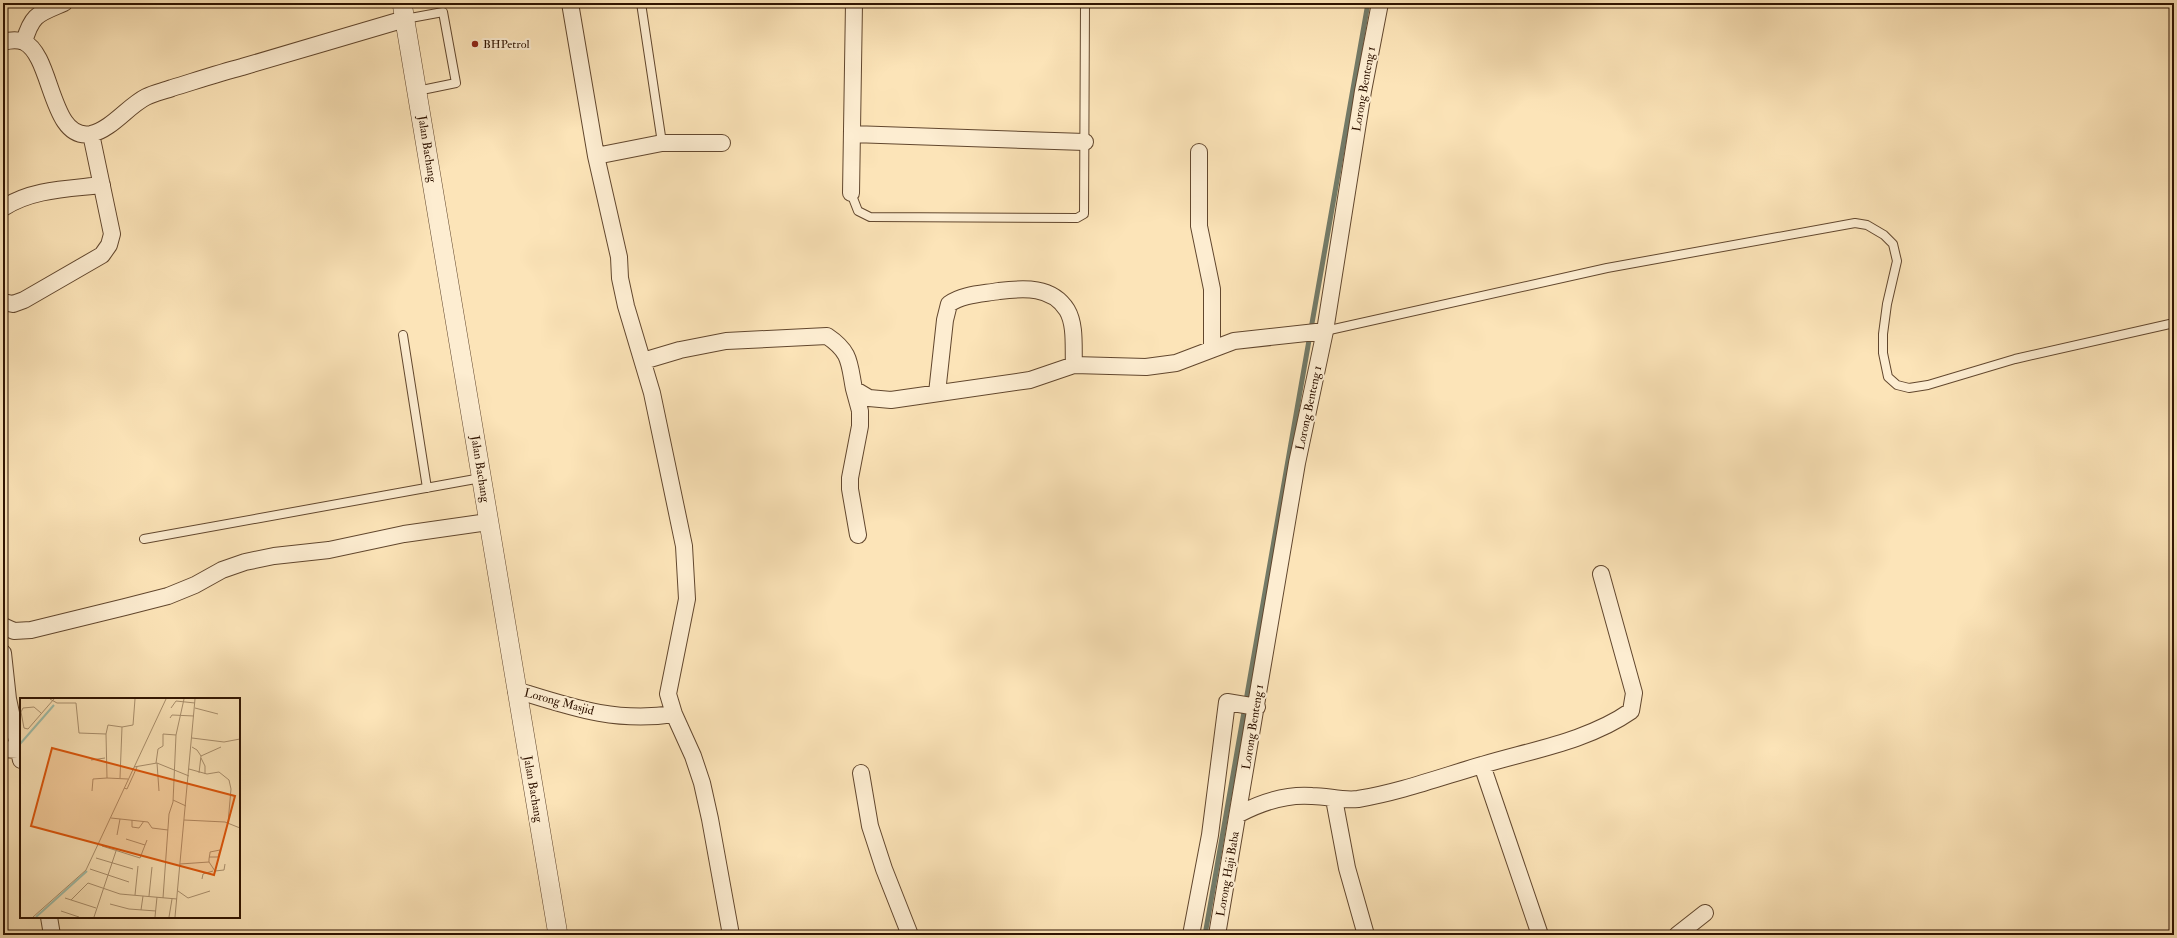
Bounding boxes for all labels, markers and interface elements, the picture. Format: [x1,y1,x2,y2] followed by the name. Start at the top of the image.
[483,37,529,52] place label: BHPetrol
[470,39,480,49] marker: BHPetrol
[1349,45,1379,133] street label: Lorong Benteng 1
[414,114,440,184] street label: Jalan Bachang
[1293,364,1325,452] street label: Lorong Benteng 1
[467,434,493,504] street label: Jalan Bachang
[1239,683,1267,771] street label: Lorong Benteng 1
[522,685,596,719] street label: Lorong Masjid
[20,698,240,918] inset map
[520,754,546,824] street label: Jalan Bachang
[1213,829,1243,918] street label: Lorong Haji Baba

